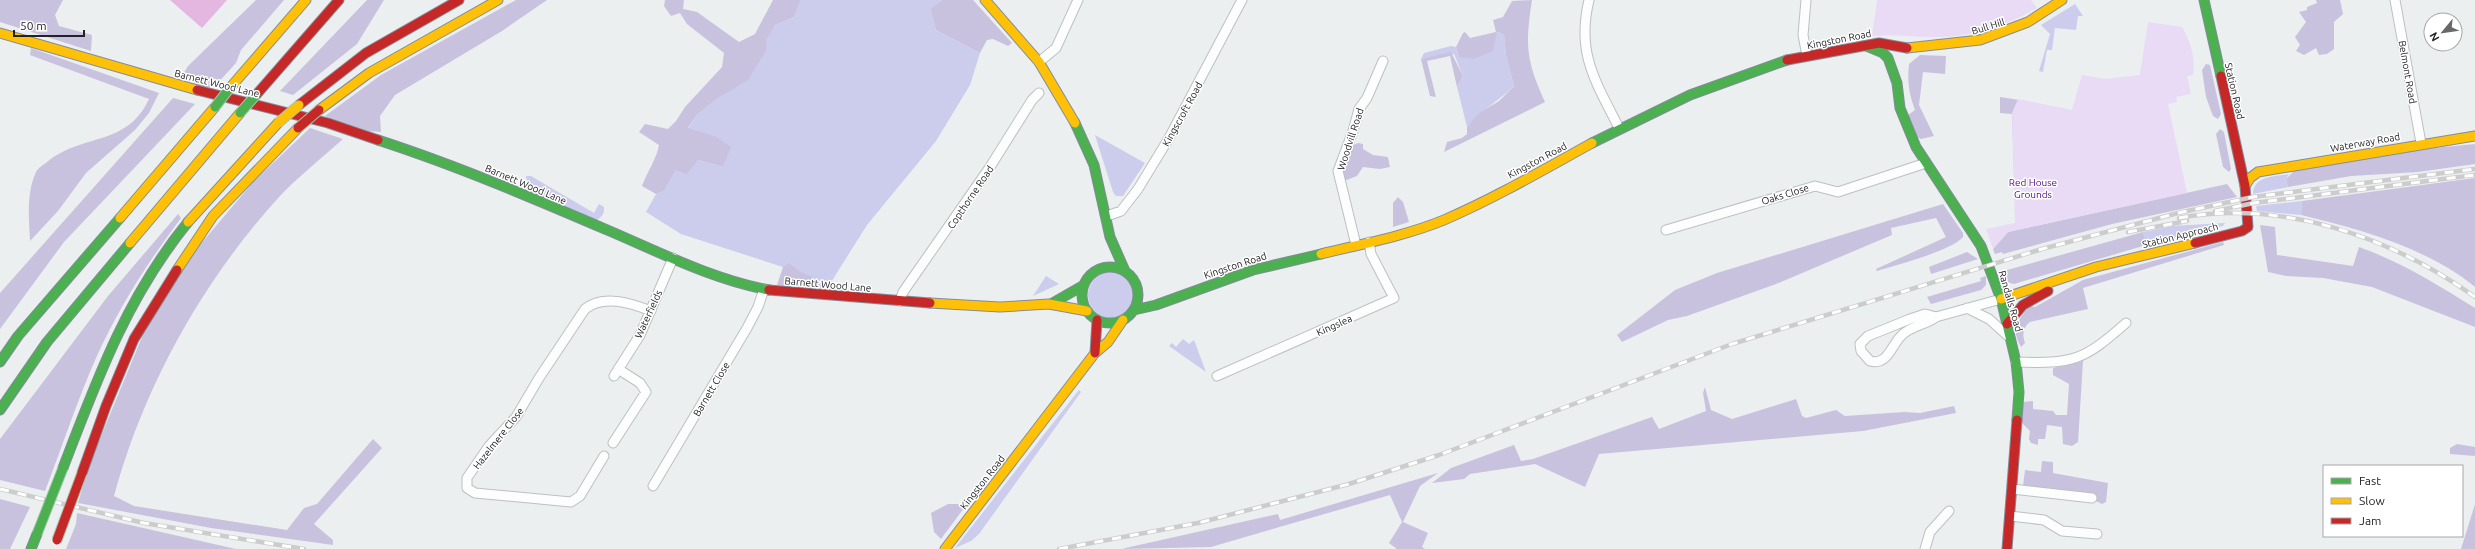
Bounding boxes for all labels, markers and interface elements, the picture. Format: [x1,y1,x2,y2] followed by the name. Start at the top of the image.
[14,12,84,38] scale bar
[2423,12,2463,52] north arrow
[1970,16,2006,37] street label: Bull Hill
[20,19,47,32] text: 50 m
[1806,28,1872,51] street label: Kingston Road
[2427,30,2441,43] text: N
[2397,40,2419,105] street label: Belmont Road
[2223,62,2246,121] street label: Station Road
[173,68,260,99] street label: Barnett Wood Lane
[1160,80,1205,148] street label: Kingscroft Road
[1335,107,1366,172] street label: Woodvill Road
[2329,131,2401,154] street label: Waterway Road
[1506,140,1569,181] street label: Kingston Road
[484,162,568,207] street label: Barnett Wood Lane
[945,164,996,231] street label: Copthorne Road
[2009,177,2057,200] park label: Red House Grounds
[1760,182,1810,207] street label: Oaks Close
[2141,221,2219,250] street label: Station Approach
[1202,250,1268,281] street label: Kingston Road
[1997,269,2025,333] street label: Randalls Road
[784,275,872,294] street label: Barnett Wood Lane
[632,288,664,340] street label: Waterfields
[1315,313,1354,338] street label: Kingslea
[691,360,732,418] street label: Barnett Close
[471,405,526,471] street label: Hazelmere Close
[958,453,1007,511] street label: Kingston Road
[2323,465,2463,537] legend
[2359,474,2381,487] text: Fast
[2359,494,2385,507] text: Slow
[2359,514,2381,527] text: Jam

